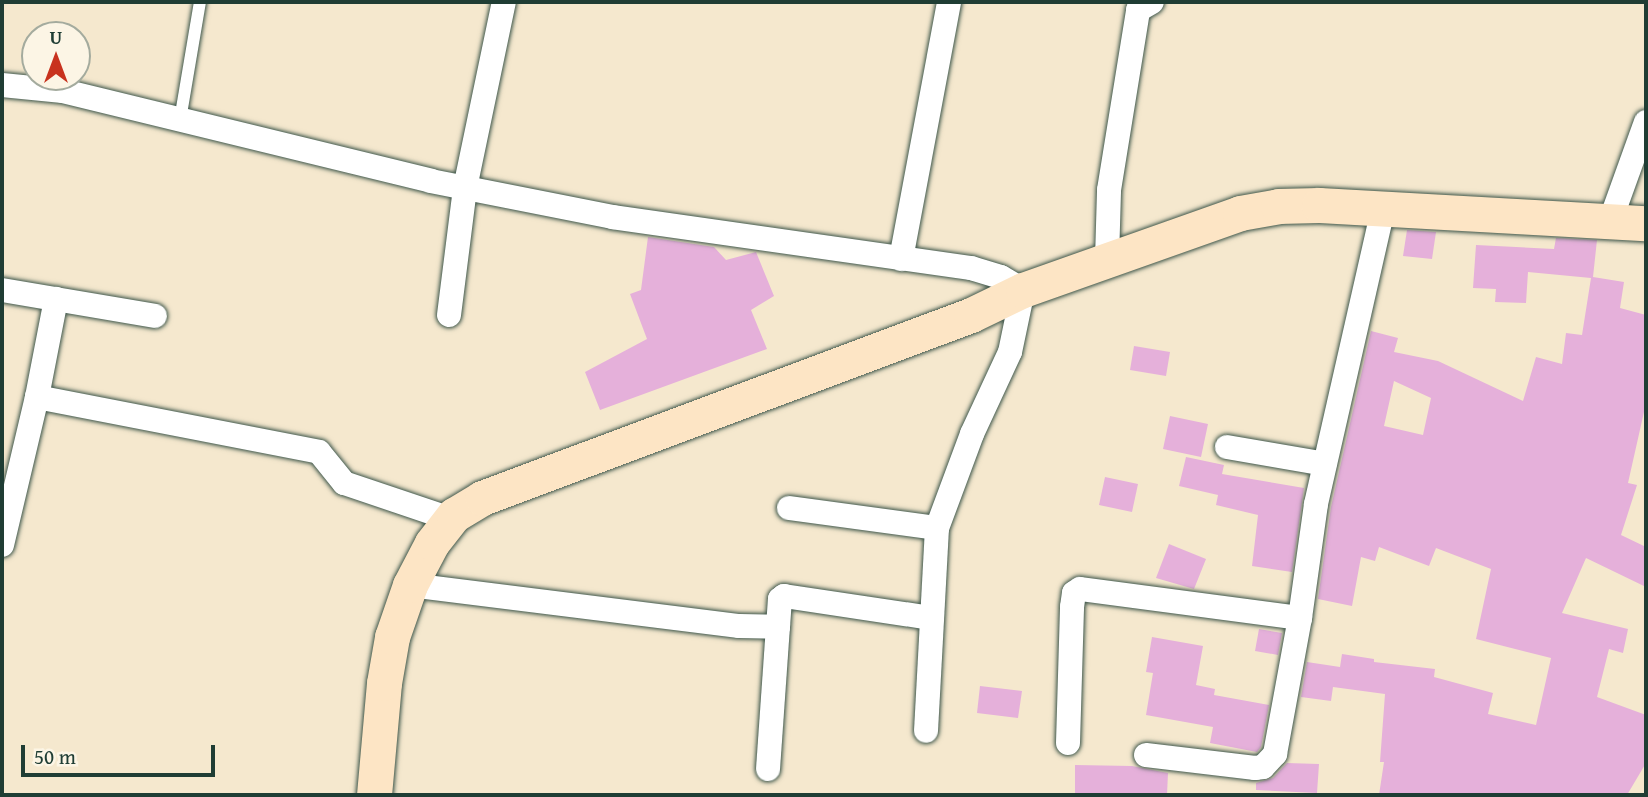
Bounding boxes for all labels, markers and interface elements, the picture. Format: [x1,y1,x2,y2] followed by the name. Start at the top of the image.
[21,21,91,91] north arrow
[50,23,62,51] text: U
[24,730,219,774] scale bar
[34,741,76,772] text: 50 m

